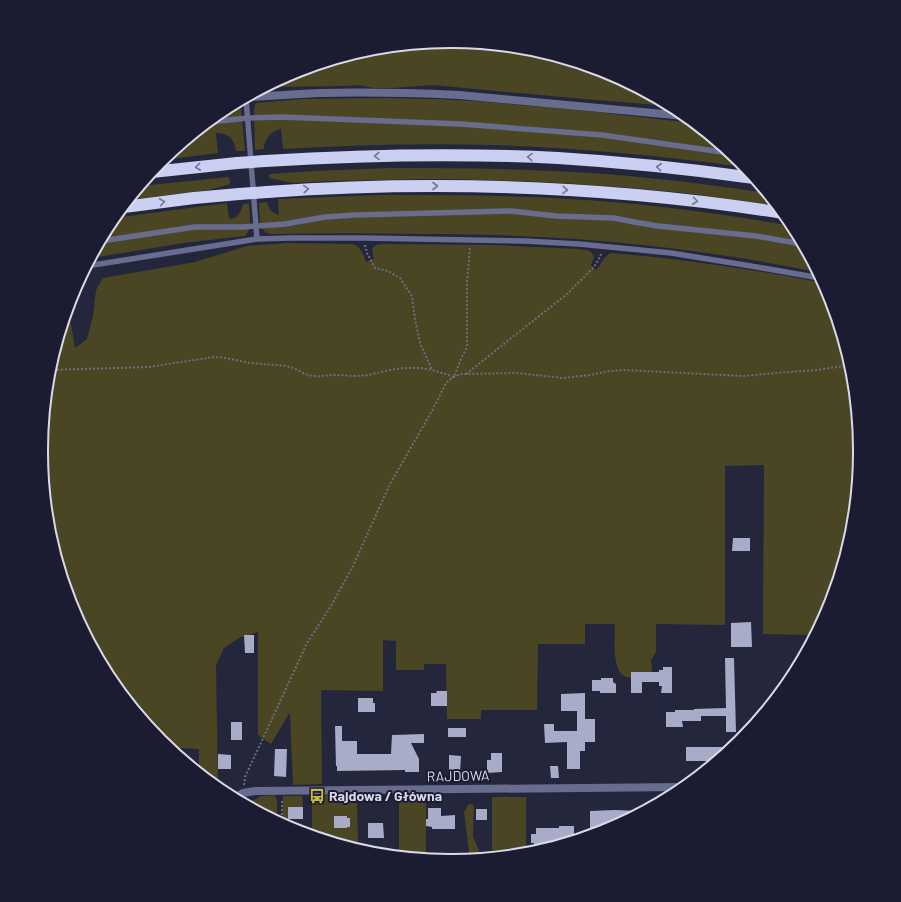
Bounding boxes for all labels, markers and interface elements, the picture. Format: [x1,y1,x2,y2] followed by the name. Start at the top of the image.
[374,151,380,160] one-way arrow
[527,153,533,162] one-way arrow
[195,162,201,171] one-way arrow
[656,162,662,171] one-way arrow
[432,182,438,190] one-way arrow
[303,185,309,193] one-way arrow
[562,185,568,194] one-way arrow
[692,196,698,205] one-way arrow
[159,198,165,207] one-way arrow
[427,766,490,785] street label: RAJDOWA
[308,787,326,805] bus stop icon: Rajdowa / Główna
[329,787,442,804] place label: Rajdowa / Główna

